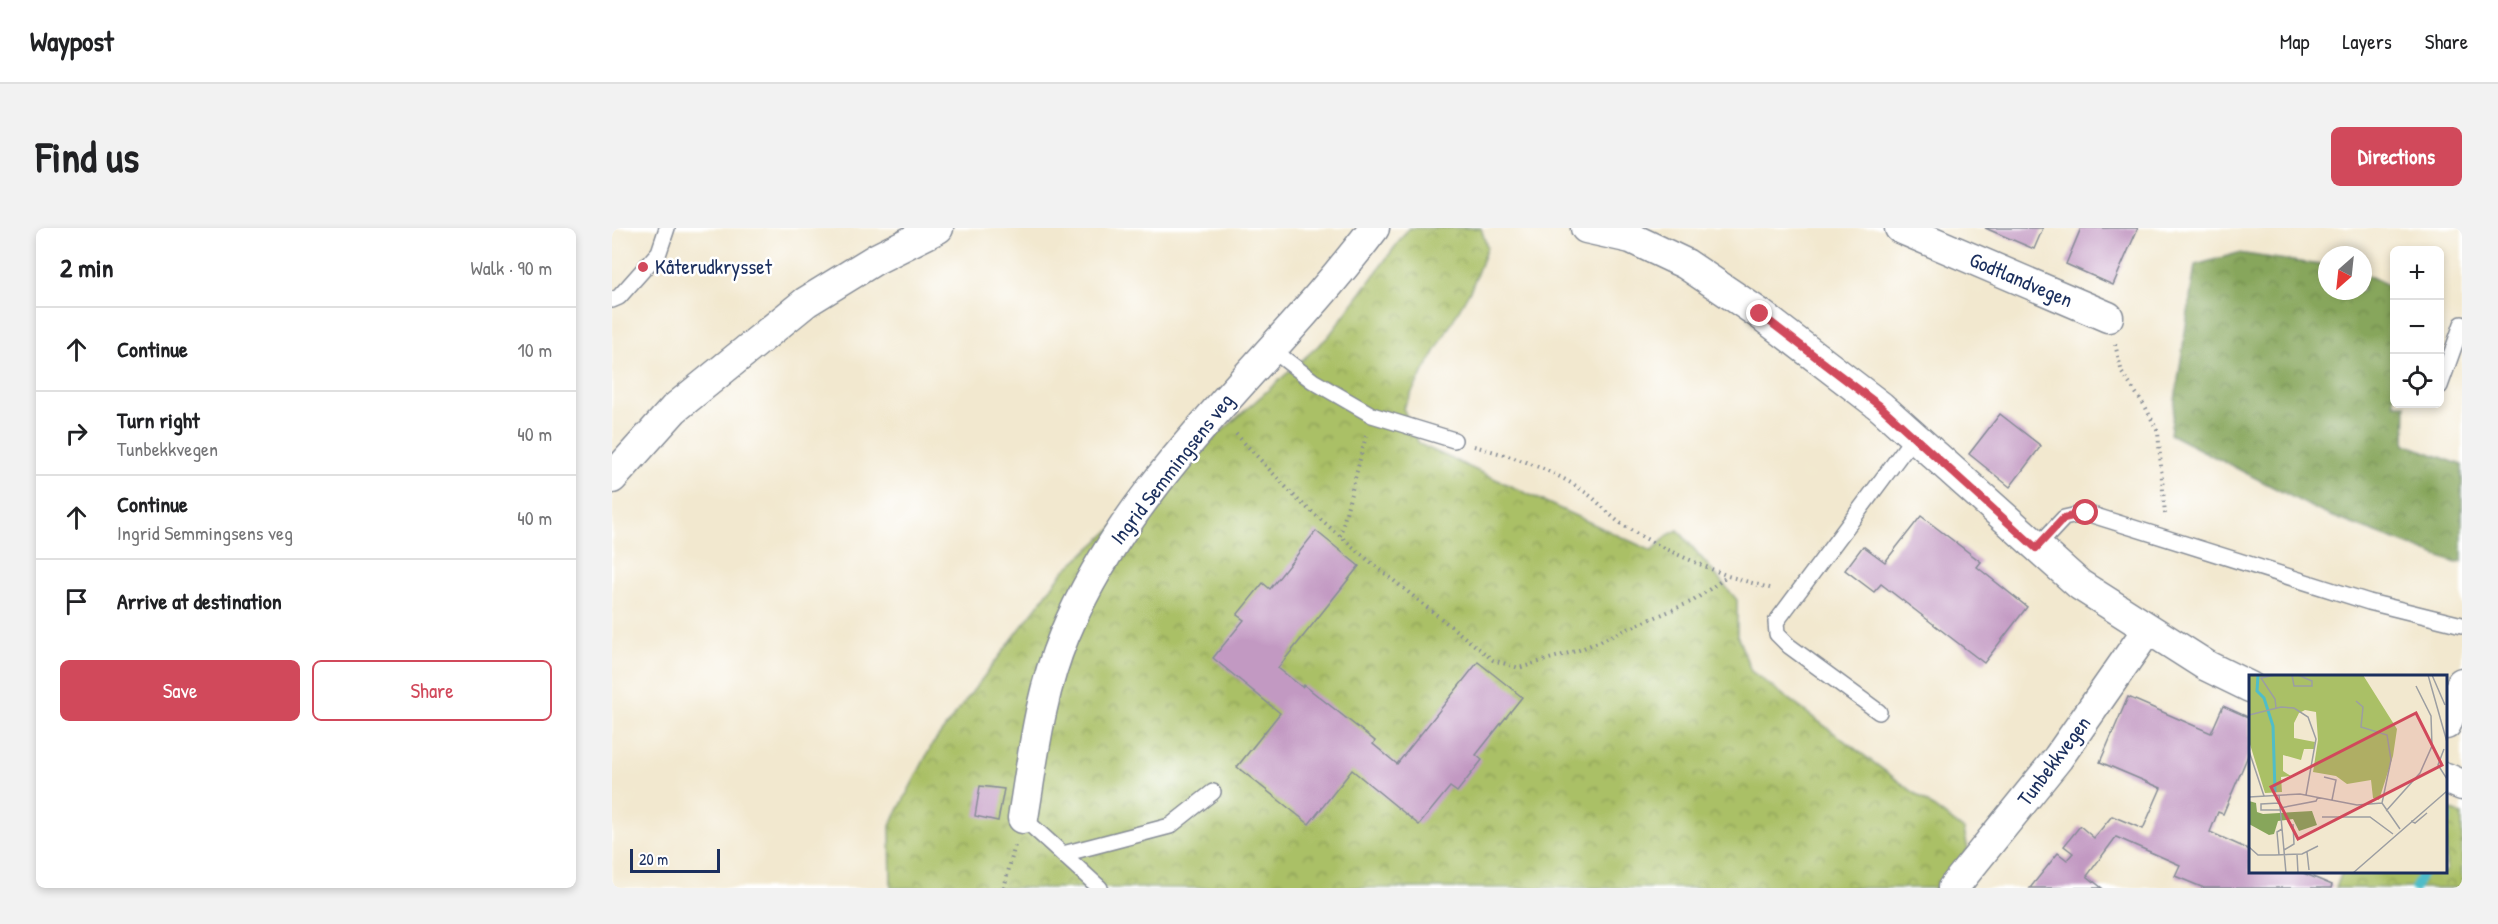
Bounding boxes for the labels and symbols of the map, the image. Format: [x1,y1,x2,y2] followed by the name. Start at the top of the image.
[1965,245,2077,314] street label: Godtlandvegen
[2318,246,2372,300] north arrow
[655,252,773,281] place label: Kåterudkrysset
[636,260,650,274] marker: Kåterudkrysset
[1746,300,1772,326] route end
[1103,387,1240,550] street label: Ingrid Semmingsens veg
[2072,499,2098,525] route start
[2249,675,2447,873] inset map
[2010,710,2097,812] street label: Tunbekkvegen
[630,846,720,874] scale bar

